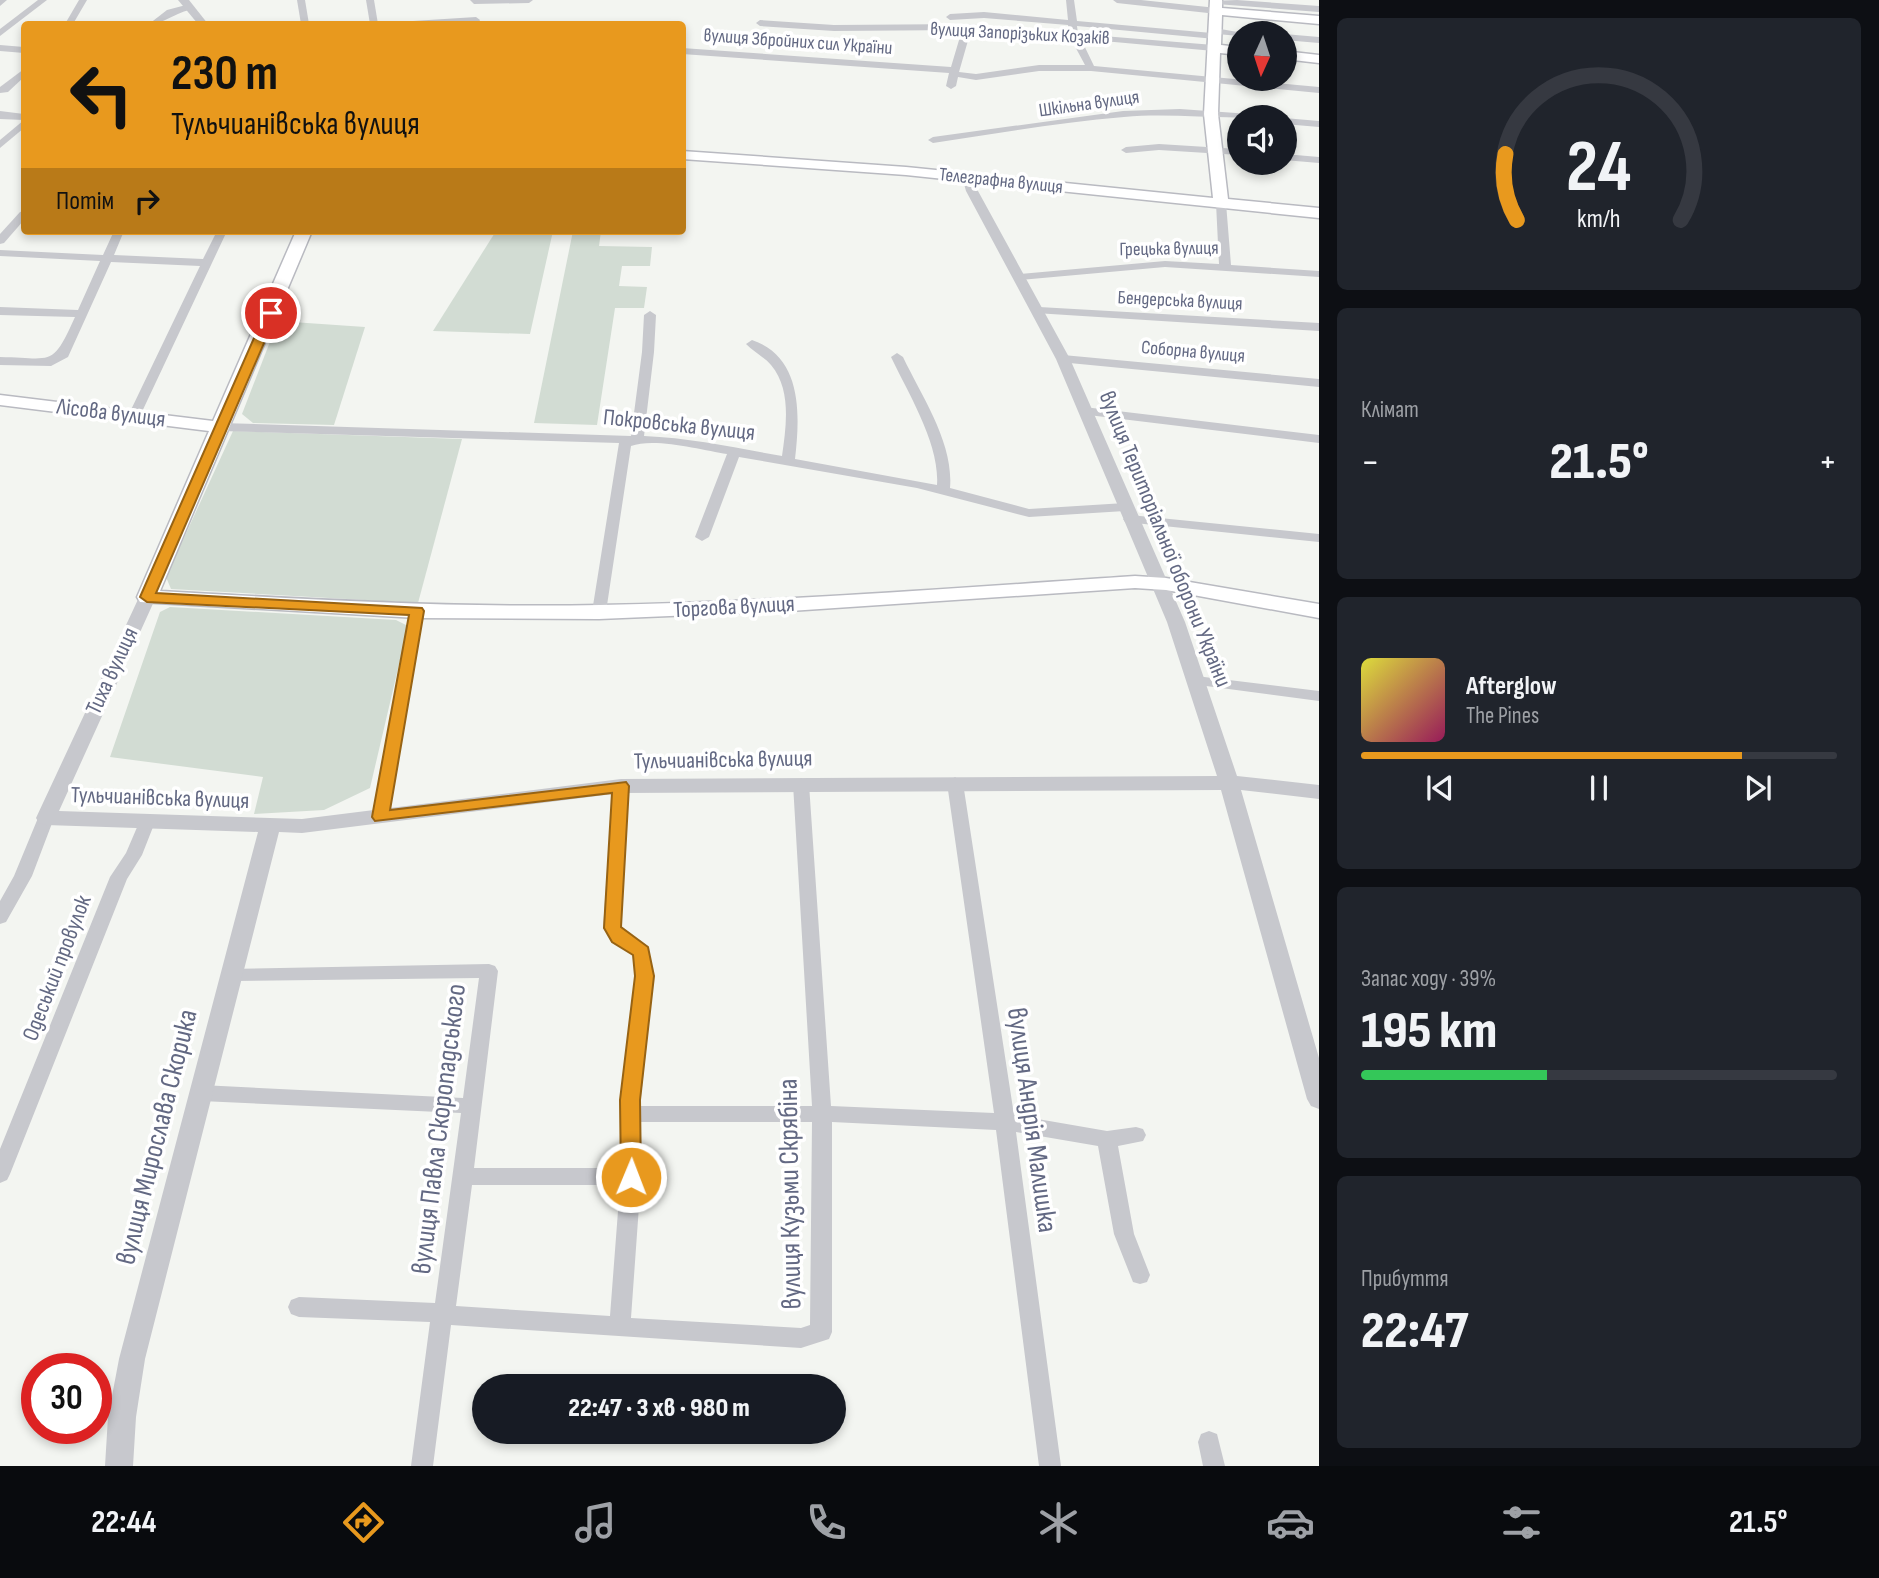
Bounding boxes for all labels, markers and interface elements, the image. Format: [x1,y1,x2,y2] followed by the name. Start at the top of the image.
[930,18,1110,50] street label: вулиця Запорізьких Козаків
[1227,21,1297,91] north arrow
[1227,21,1297,175] map controls
[703,24,893,60] street label: вулиця Збройних сил України
[171,45,278,104] text: 230 m
[56,49,147,140] icon: left
[1037,86,1141,122] street label: Шкільна вулиця
[171,105,420,144] text: Тульчианівська вулиця
[1227,105,1297,175] button: sound
[1566,124,1632,212] text: 24
[938,163,1064,199] street label: Телеграфна вулиця
[128,182,166,220] icon: right
[56,186,114,217] text: Потім
[1577,204,1621,235] text: km/h
[1119,237,1219,261] street label: Грецька вулиця
[241,283,301,343] pin
[1117,286,1243,316] street label: Бендерська вулиця
[252,294,290,332] icon: arrive
[1140,336,1246,368] street label: Соборна вулиця
[1093,387,1237,691] street label: вулиця Територіальної оборони України
[54,392,167,434] street label: Лісова вулиця
[1361,396,1419,424] text: Клімат
[602,403,756,447] street label: Покровська вулиця
[1549,431,1649,494] text: 21.5°
[1361,440,1380,485] text: −
[1818,440,1837,485] text: +
[673,590,795,624] street label: Торгова вулиця
[80,623,144,719] street label: Тиха вулиця
[1466,671,1557,702] text: Afterglow
[1466,702,1539,730] text: The Pines
[633,744,813,776] street label: Тульчианівська вулиця
[1421,769,1459,807] icon: previous
[1580,769,1618,807] icon: pause
[1739,769,1777,807] icon: next
[70,781,250,815] street label: Тульчианівська вулиця
[16,891,98,1045] street label: Одеський провулок
[1361,965,1496,993] text: Запас ходу · 39%
[405,982,473,1276] street label: вулиця Павла Скоропадського
[1361,1000,1497,1063] text: 195 km
[1000,1005,1064,1235] street label: вулиця Андрія Малишка
[109,1006,205,1268] street label: вулиця Мирослава Скорика
[771,1078,809,1310] street label: вулиця Кузьми Скрябіна
[594,1140,668,1214] position arrow
[1361,1265,1449,1293] text: Прибуття
[1361,1300,1468,1363] text: 22:47
[21,1353,112,1444] speed limit sign: 30
[568,1393,750,1424] text: 22:47 · 3 хв · 980 m
[339,1498,388,1547] icon: directions
[571,1498,620,1547] icon: music
[802,1498,851,1547] icon: phone
[1034,1498,1083,1547] icon: climate
[1266,1498,1315,1547] icon: car
[1497,1498,1546,1547] icon: filters
[91,1503,156,1542] text: 22:44
[1729,1503,1788,1542] text: 21.5°

